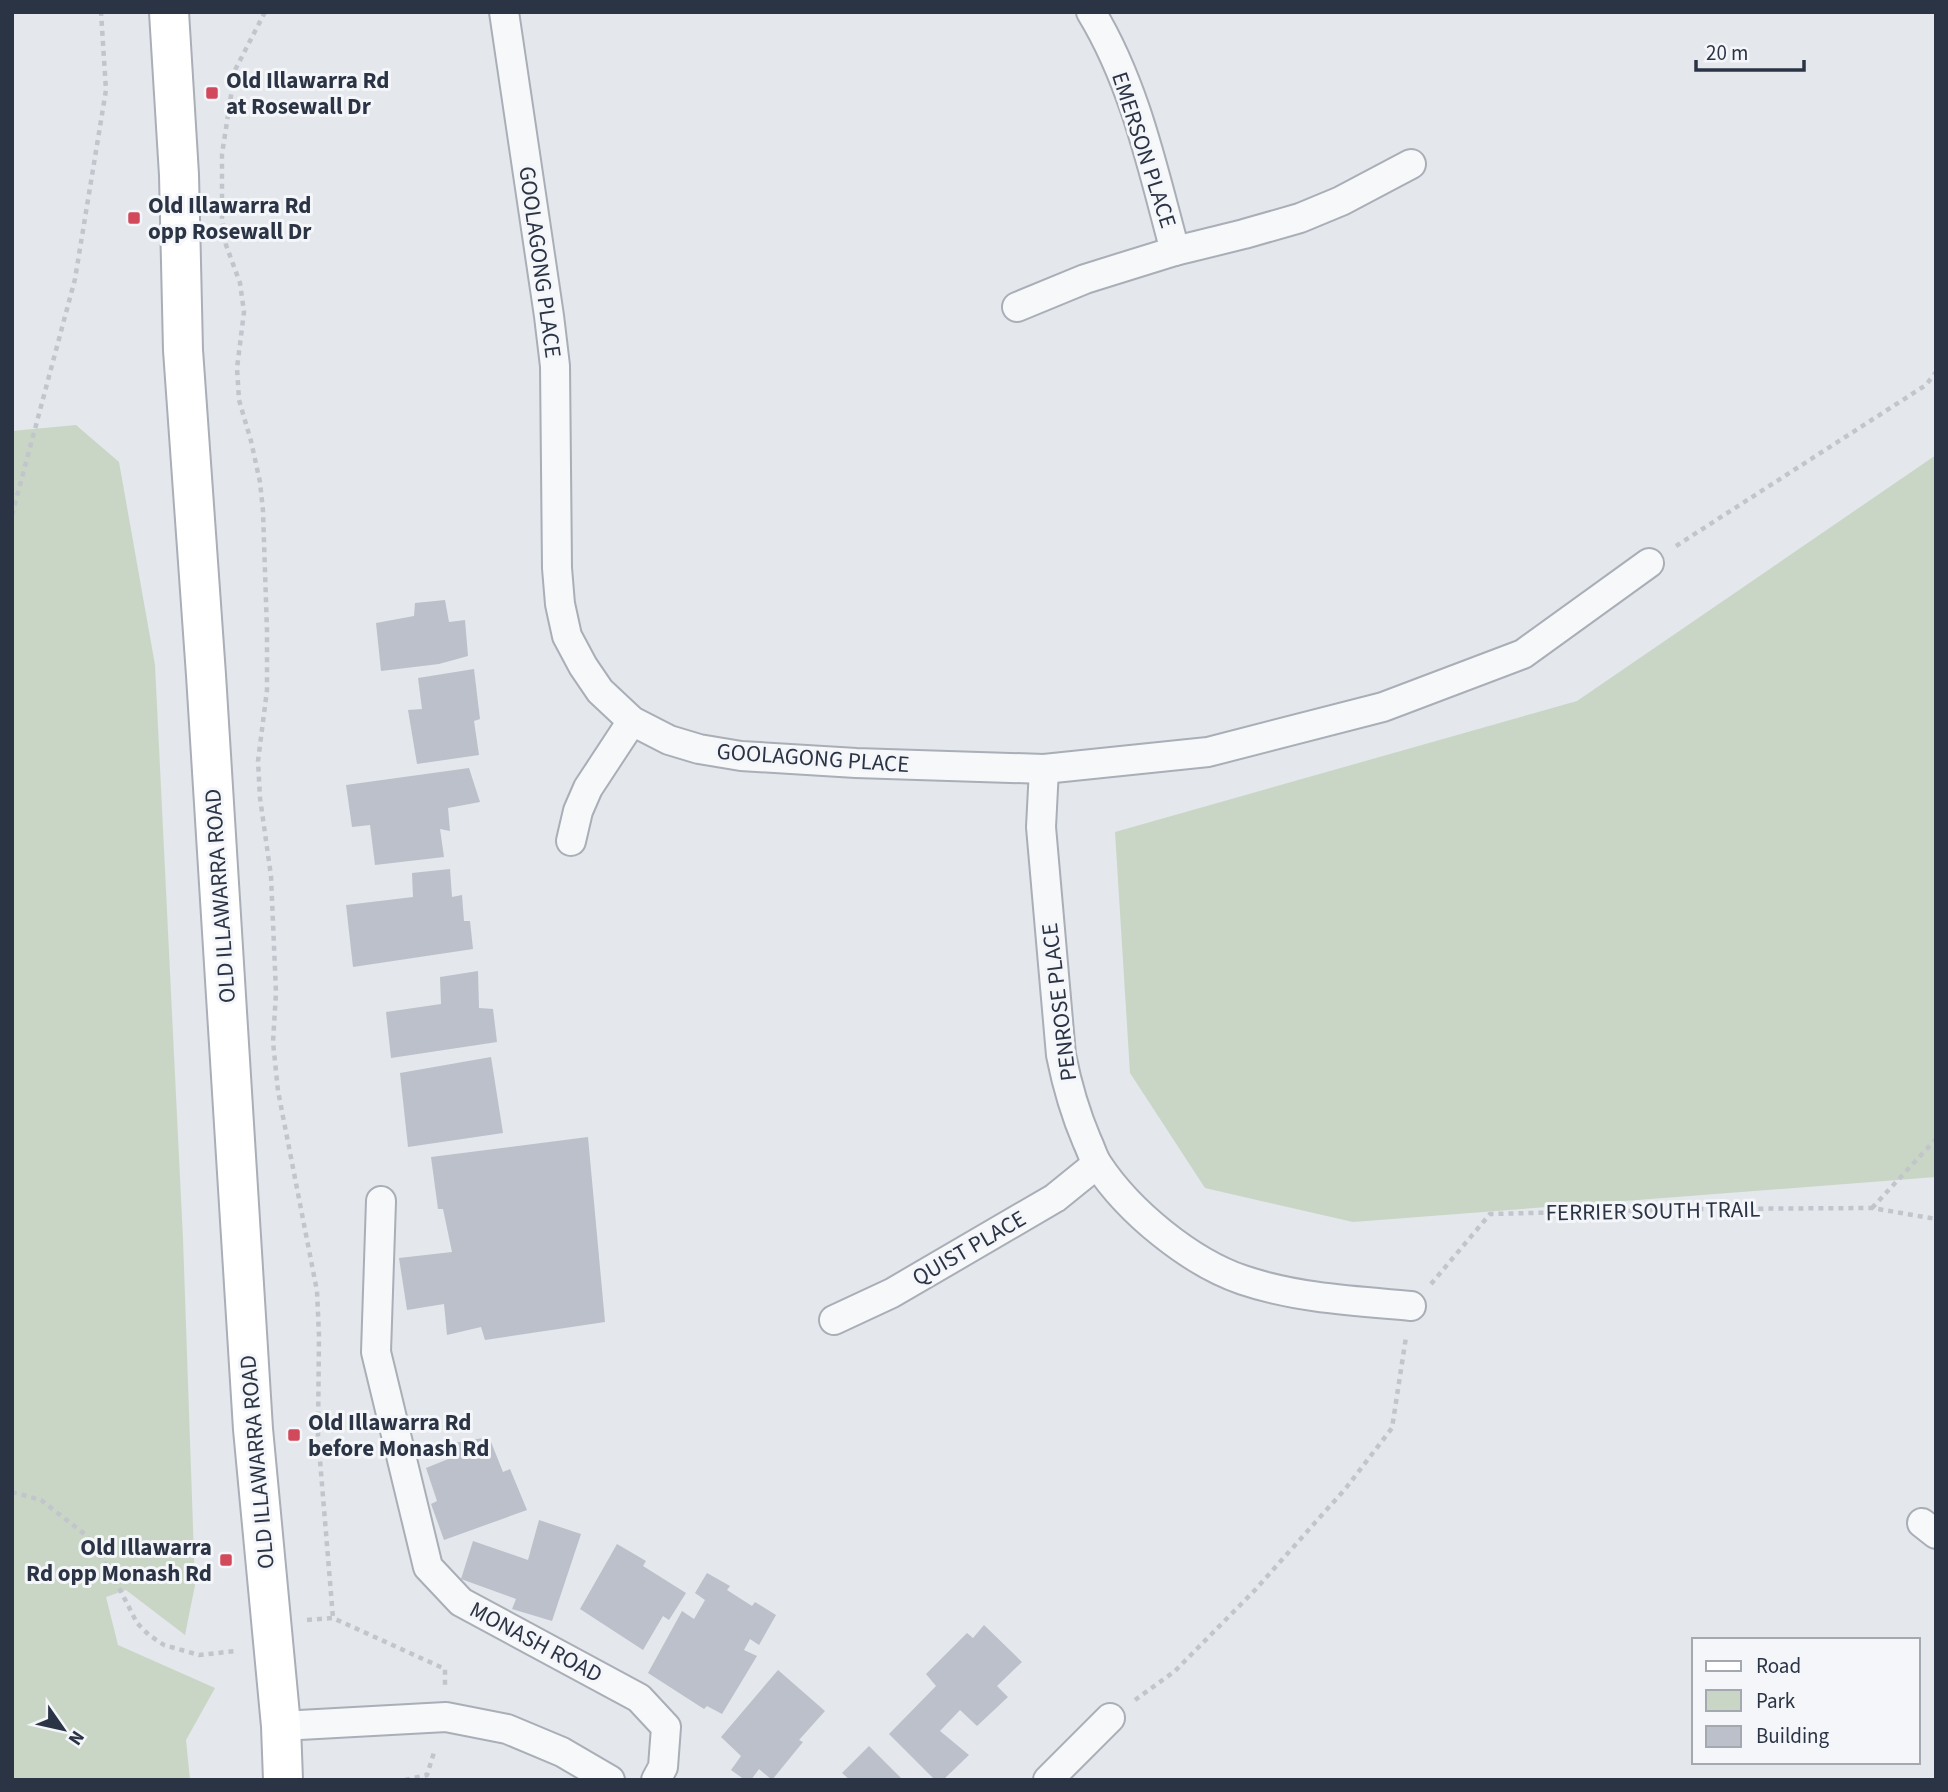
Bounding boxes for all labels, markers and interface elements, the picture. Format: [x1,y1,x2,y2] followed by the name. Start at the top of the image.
[1696,28,1804,72] scale bar
[1706,38,1748,68] text: 20 m
[226,64,389,123] place label: Old Illawarra Rd at Rosewall Dr
[1103,68,1185,232] street label: EMERSON PLACE
[204,85,220,101] marker: Old Illawarra Rd at Rosewall Dr
[510,164,570,360] street label: GOOLAGONG PLACE
[148,189,312,248] place label: Old Illawarra Rd opp Rosewall Dr
[126,210,142,226] marker: Old Illawarra Rd opp Rosewall Dr
[716,735,910,781] street label: GOOLAGONG PLACE
[196,788,244,1004] street label: OLD ILLAWARRA ROAD
[1033,921,1085,1083] street label: PENROSE PLACE
[1545,1193,1761,1229] street label: FERRIER SOUTH TRAIL
[906,1202,1032,1294] street label: QUIST PLACE
[231,1354,283,1570] street label: OLD ILLAWARRA ROAD
[308,1406,489,1465] place label: Old Illawarra Rd before Monash Rd
[286,1427,302,1443] marker: Old Illawarra Rd before Monash Rd
[26,1531,212,1590] place label: Old Illawarra Rd opp Monash Rd
[218,1552,234,1568] marker: Old Illawarra Rd opp Monash Rd
[464,1593,608,1691] street label: MONASH ROAD
[1692,1638,1920,1764] legend
[1756,1651,1801,1681] text: Road
[1756,1686,1796,1716] text: Park
[28,1694,98,1764] north arrow
[1756,1721,1830,1751] text: Building
[61,1725,91,1750] text: N

